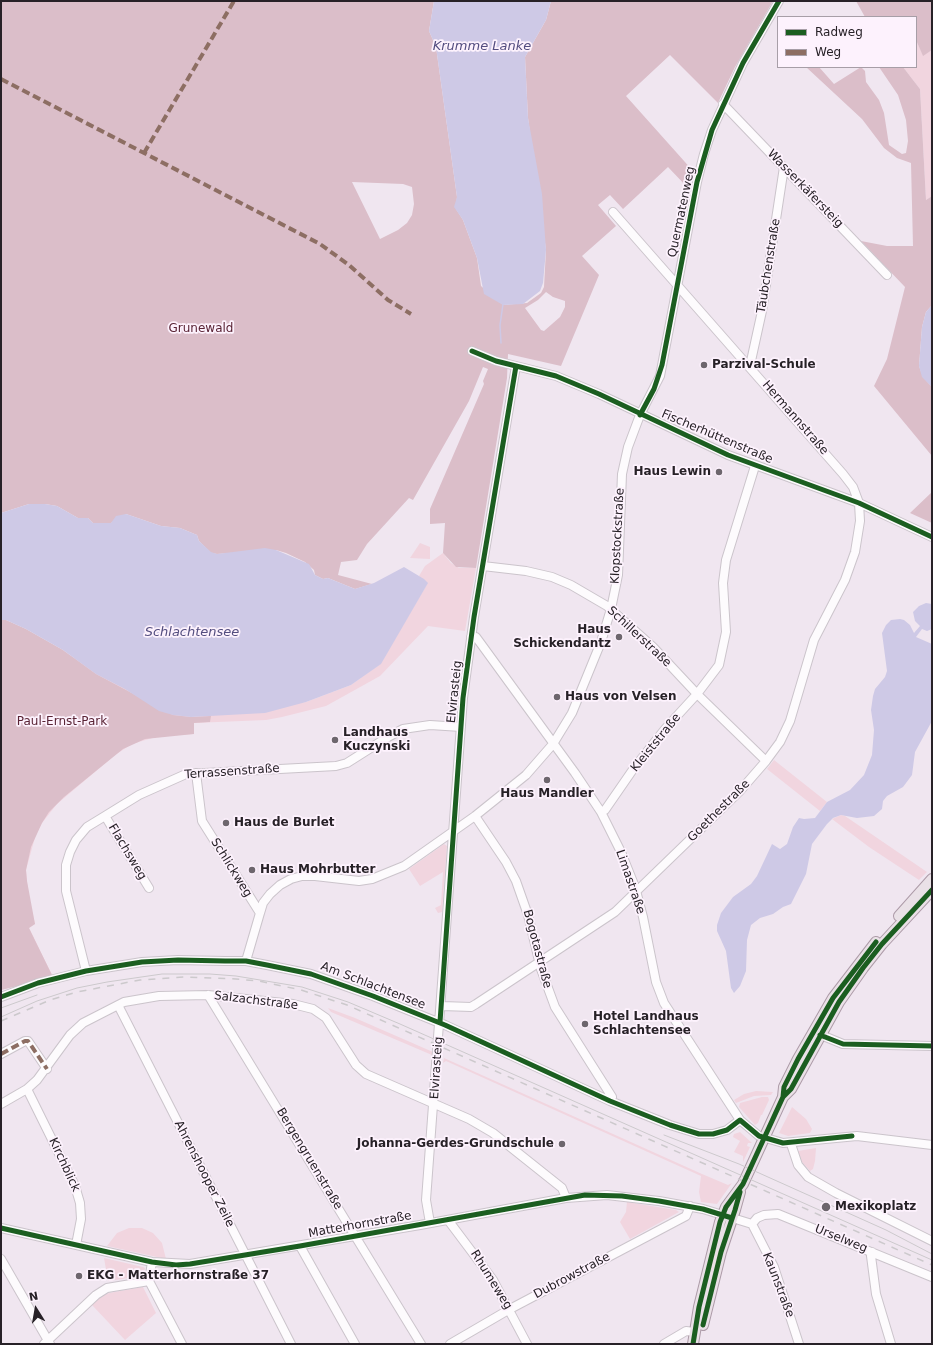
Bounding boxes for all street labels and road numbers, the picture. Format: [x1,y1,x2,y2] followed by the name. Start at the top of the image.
[764,147,846,231] street label: Wasserkäfersteig
[665,165,699,259] street label: Quermatenweg
[754,218,784,314] street label: Täubchenstraße
[759,378,831,458] street label: Hermannstraße
[659,407,775,467] street label: Fischerhüttenstraße
[608,488,628,584] street label: Klopstockstraße
[604,604,674,670] street label: Schillerstraße
[445,660,465,724] street label: Elvirasteig
[628,711,684,775] street label: Kleiststraße
[184,761,280,783] street label: Terrassenstraße
[685,777,753,845] street label: Goethestraße
[105,821,149,883] street label: Flachsweg
[207,836,255,900] street label: Schlickweg
[612,848,648,916] street label: Limastraße
[520,908,554,990] street label: Bogotastraße
[319,959,427,1013] street label: Am Schlachtensee
[213,989,299,1013] street label: Salzachstraße
[428,1036,446,1100] street label: Elvirasteig
[273,1105,345,1213] street label: Bergengruenstraße
[171,1118,237,1230] street label: Ahrenshooper Zeile
[45,1136,83,1194] street label: Kirchblick
[307,1209,413,1241] street label: Matterhornstraße
[813,1222,869,1256] street label: Urselweg
[467,1248,515,1312] street label: Rhumeweg
[531,1250,613,1302] street label: Dubrowstraße
[759,1250,797,1320] street label: Kaunstraße

